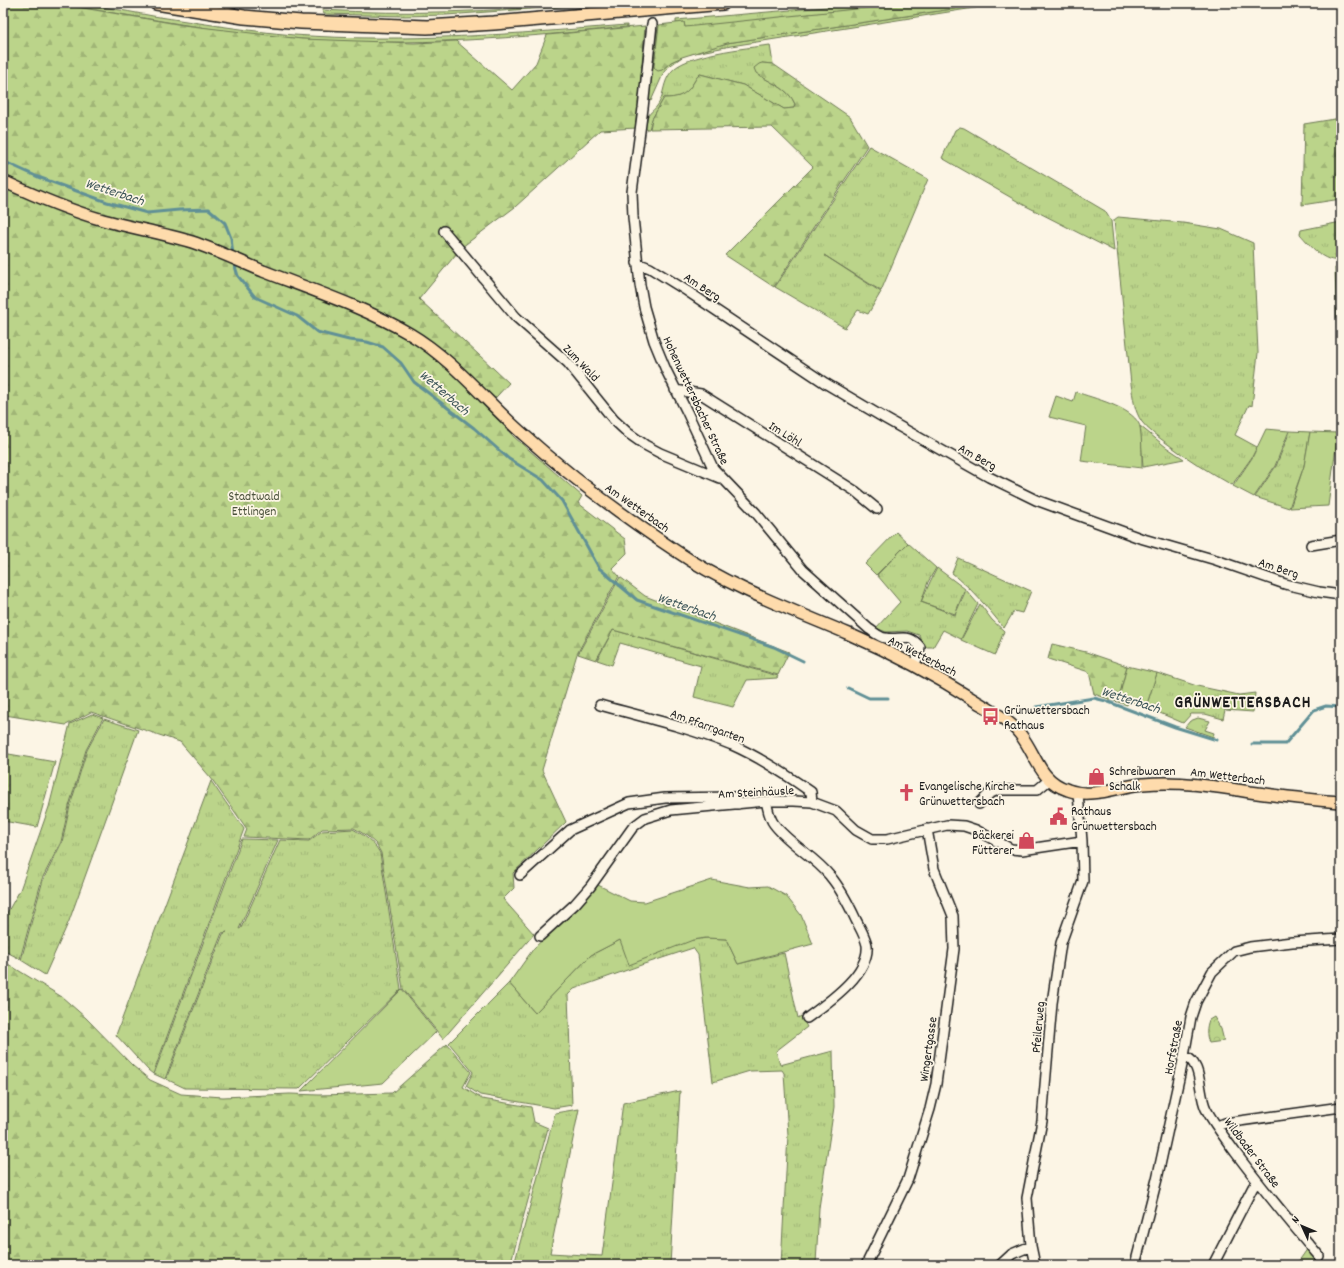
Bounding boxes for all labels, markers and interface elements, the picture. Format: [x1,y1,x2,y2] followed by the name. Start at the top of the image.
[82,174,147,212] water label: Wetterbach
[679,269,724,308] street label: Am Berg
[657,334,733,469] street label: Hohenwettersbacher Straße
[557,341,603,387] street label: Zum Wald
[414,366,474,421] water label: Wetterbach
[764,418,805,453] street label: Im Löhl
[954,440,1000,477] street label: Am Berg
[600,480,673,538] street label: Am Wetterbach
[228,488,280,522] park label: Stadtwald Ettlingen
[1256,554,1301,585] street label: Am Berg
[654,589,719,627] water label: Wetterbach
[884,632,960,683] street label: Am Wetterbach
[1098,682,1163,720] water label: Wetterbach
[1175,692,1311,716] district label: GRÜNWETTERSBACH
[1004,702,1090,736] place label: Grünwettersbach Rathaus
[667,705,747,750] street label: Am Pfarrgarten
[981,706,1001,726] bus stop icon: Grünwettersbach Rathaus
[1109,763,1175,797] place label: Schreibwaren Schalk
[1189,763,1266,792] street label: Am Wetterbach
[1086,767,1106,787] shop icon: Schreibwaren Schalk
[919,778,1015,812] place label: Evangelische Kirche Grünwettersbach
[718,782,795,805] street label: Am Steinhäusle
[896,782,916,802] church icon: Evangelische Kirche Grünwettersbach
[1071,803,1157,837] place label: Rathaus Grünwettersbach
[1048,807,1068,827] public building icon: Rathaus Grünwettersbach
[972,827,1015,861] place label: Bäckerei Fütterer
[1017,831,1037,851] shop icon: Bäckerei Fütterer
[1028,1000,1051,1054] street label: Pfeilerweg
[916,1015,943,1083] street label: Wingertgasse
[1160,1018,1189,1076] street label: Horfstraße
[1218,1114,1284,1193] street label: Wildbader Straße
[1282,1206,1322,1246] north arrow
[1289,1213,1304,1228] text: N

